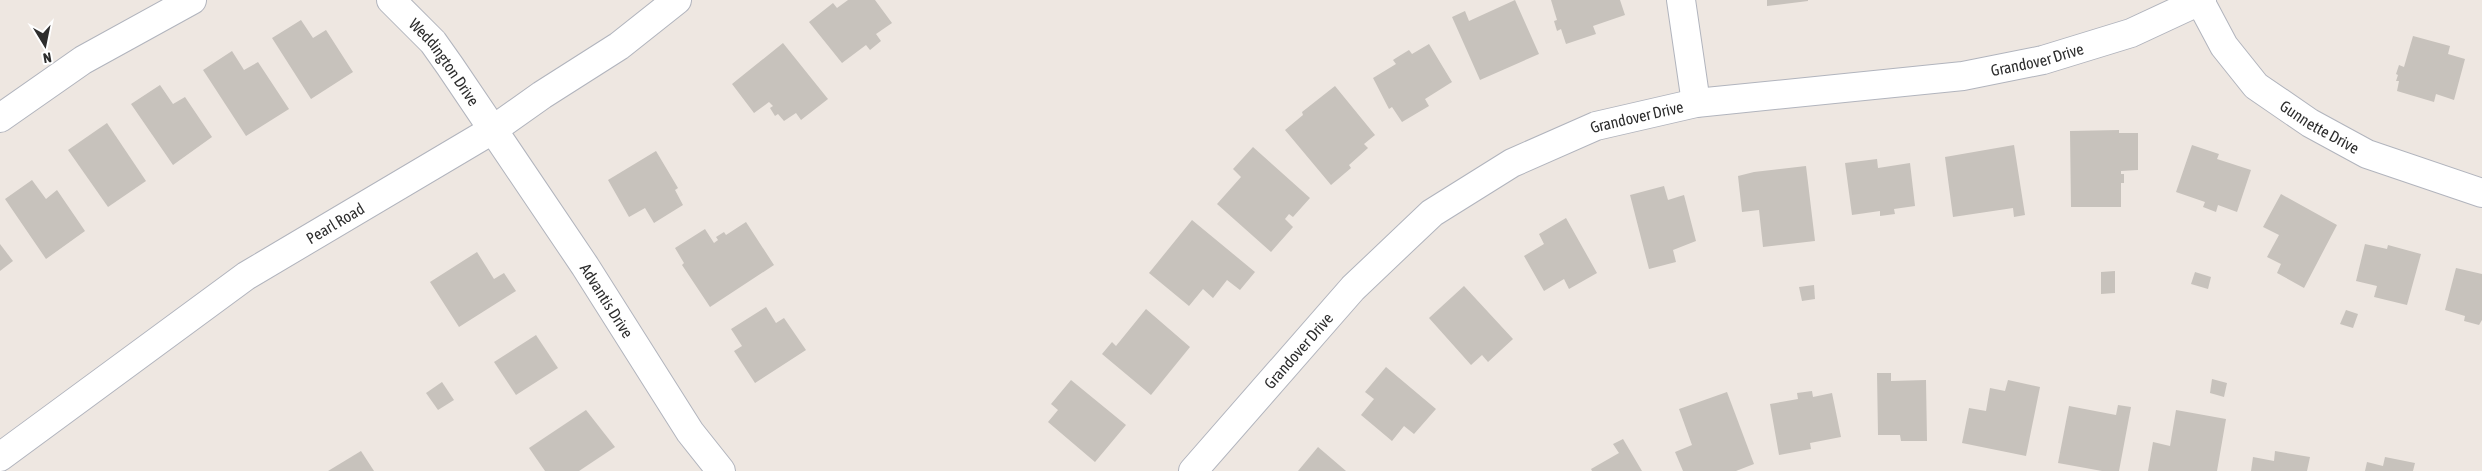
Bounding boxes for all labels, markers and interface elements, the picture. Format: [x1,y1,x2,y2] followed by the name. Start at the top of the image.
[406,15,483,109] street label: Weddington Drive
[20,20,70,70] north arrow
[1989,39,2086,79] street label: Grandover Drive
[42,49,53,66] text: N
[2277,96,2362,157] street label: Gunnette Drive
[1587,97,1685,136] street label: Grandover Drive
[303,199,367,247] street label: Pearl Road
[577,260,637,341] street label: Advantis Drive
[1260,309,1336,392] street label: Grandover Drive

